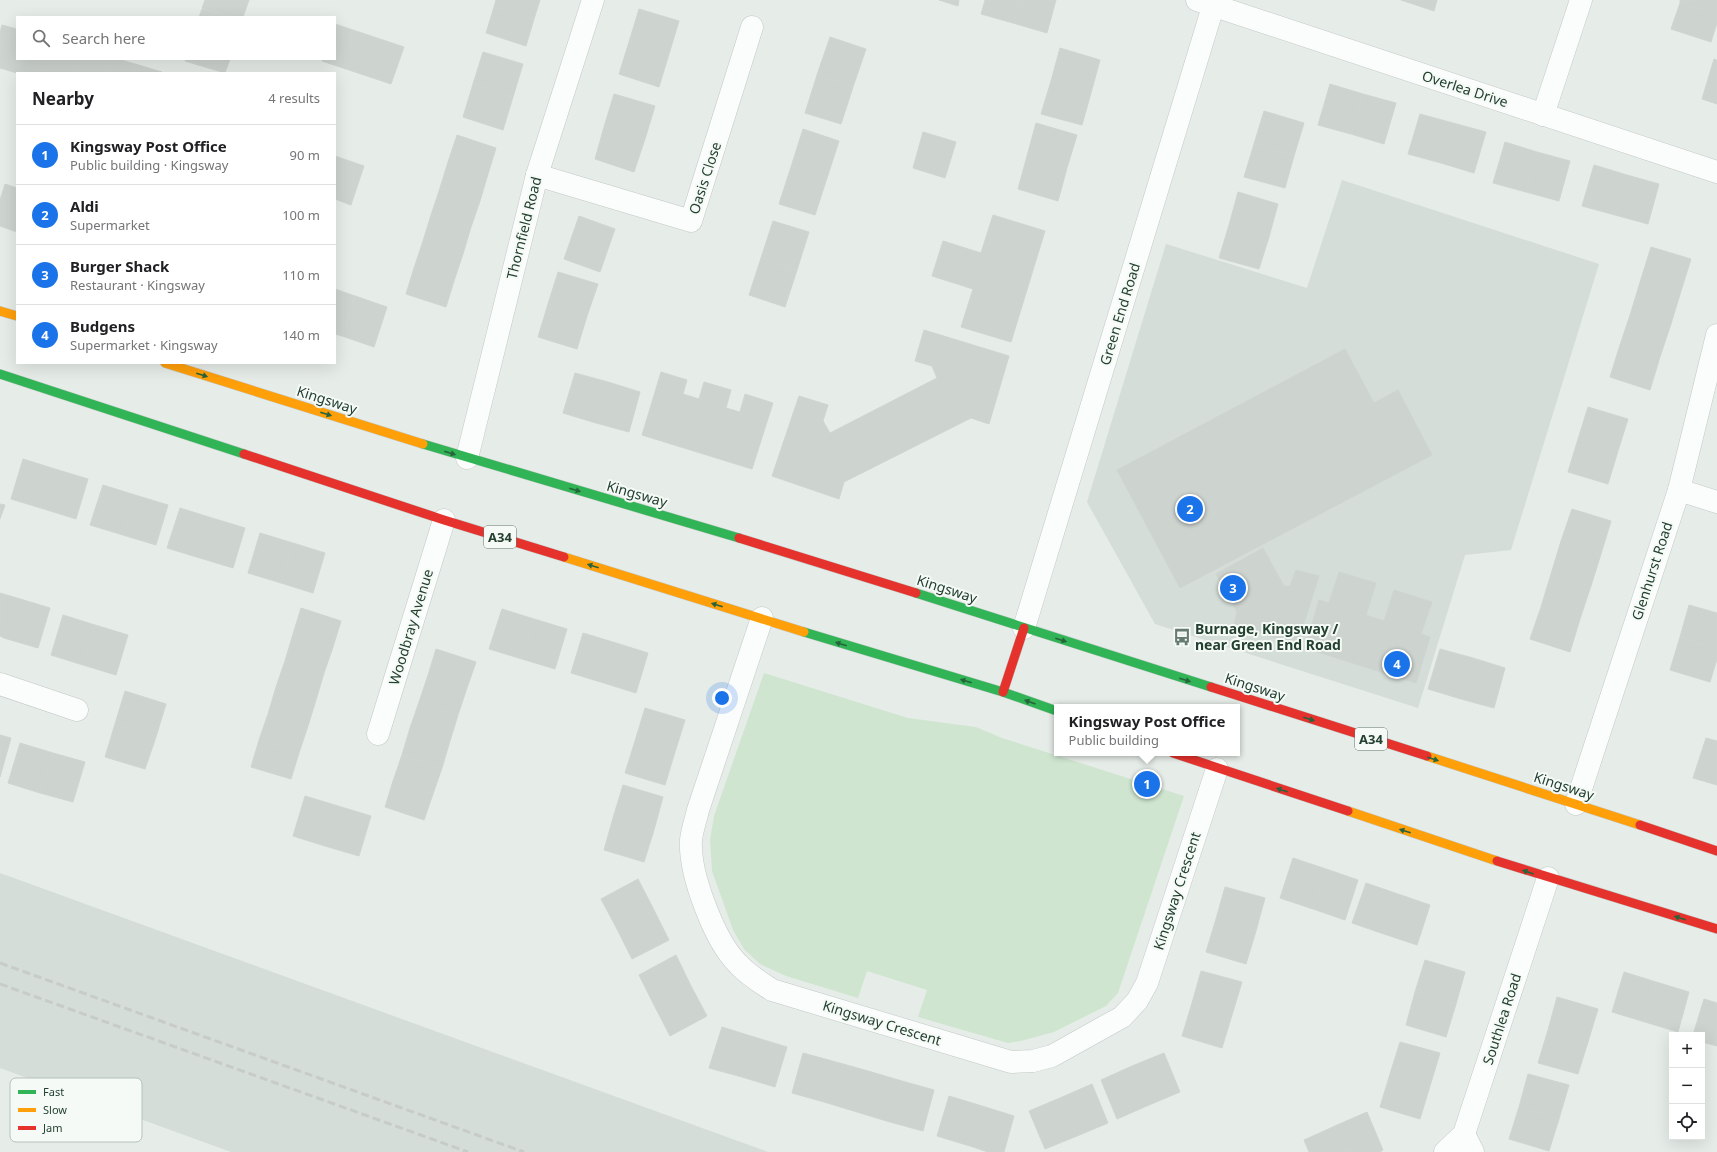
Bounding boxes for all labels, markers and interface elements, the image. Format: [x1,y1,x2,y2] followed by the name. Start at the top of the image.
[16,16,336,60] search box
[30,27,52,49] icon: search
[62,28,145,48] text: Search here
[1420,66,1511,111] street label: Overlea Drive
[32,87,94,110] text: Nearby
[268,89,320,107] text: 4 results
[70,136,227,156] text: Kingsway Post Office
[684,139,725,216] street label: Oasis Close
[41,146,49,164] text: 1
[290,146,320,164] text: 90 m
[70,156,228,174] text: Public building · Kingsway
[502,175,545,281] street label: Thornfield Road
[70,196,99,216] text: Aldi
[41,206,49,224] text: 2
[282,206,320,224] text: 100 m
[70,216,150,234] text: Supermarket
[70,256,169,276] text: Burger Shack
[1095,260,1144,367] street label: Green End Road
[41,266,49,284] text: 3
[282,266,320,284] text: 110 m
[70,276,205,294] text: Restaurant · Kingsway
[70,316,135,336] text: Budgens
[41,326,49,344] text: 4
[282,326,320,344] text: 140 m
[70,336,218,354] text: Supermarket · Kingsway
[196,372,208,378] one-way arrow
[295,381,361,418] street label: Kingsway
[320,411,332,417] one-way arrow
[444,450,456,456] one-way arrow
[605,476,670,511] street label: Kingsway
[569,487,581,493] one-way arrow
[1177,494,1203,524] pin: 2
[1627,519,1676,623] street label: Glenhurst Road
[484,526,516,548] road number: A34
[587,563,599,569] one-way arrow
[384,567,437,687] street label: Woodbray Avenue
[915,570,981,607] street label: Kingsway
[1220,573,1246,603] pin: 3
[711,601,723,607] one-way arrow
[1195,619,1341,654] place label: Burnage, Kingsway / near Green End Road
[1172,627,1192,647] bus stop icon: Burnage, Kingsway / near Green End Road
[1056,637,1068,643] one-way arrow
[835,641,847,647] one-way arrow
[1384,649,1410,679] pin: 4
[1223,668,1289,705] street label: Kingsway
[1180,677,1192,683] one-way arrow
[960,678,972,684] one-way arrow
[712,688,732,708] your location
[1024,698,1036,704] one-way arrow
[1054,704,1240,756] popup
[1069,711,1225,731] text: Kingsway Post Office
[1303,716,1315,722] one-way arrow
[1355,728,1387,750] road number: A34
[1069,731,1159,749] text: Public building
[1427,756,1439,762] one-way arrow
[1532,767,1598,804] street label: Kingsway
[1134,769,1160,799] pin: 1
[1275,787,1287,793] one-way arrow
[1399,828,1411,834] one-way arrow
[1148,829,1205,952] street label: Kingsway Crescent
[1522,869,1534,875] one-way arrow
[1673,915,1685,921] one-way arrow
[1478,971,1525,1067] street label: Southlea Road
[820,995,944,1050] street label: Kingsway Crescent
[1669,1032,1705,1140] map controls
[1669,1032,1705,1068] button: +
[1669,1068,1705,1104] button: −
[10,1078,142,1142] legend
[43,1084,64,1099] text: Fast
[43,1102,67,1117] text: Slow
[1669,1104,1705,1140] button: locate
[42,1120,62,1135] text: Jam

